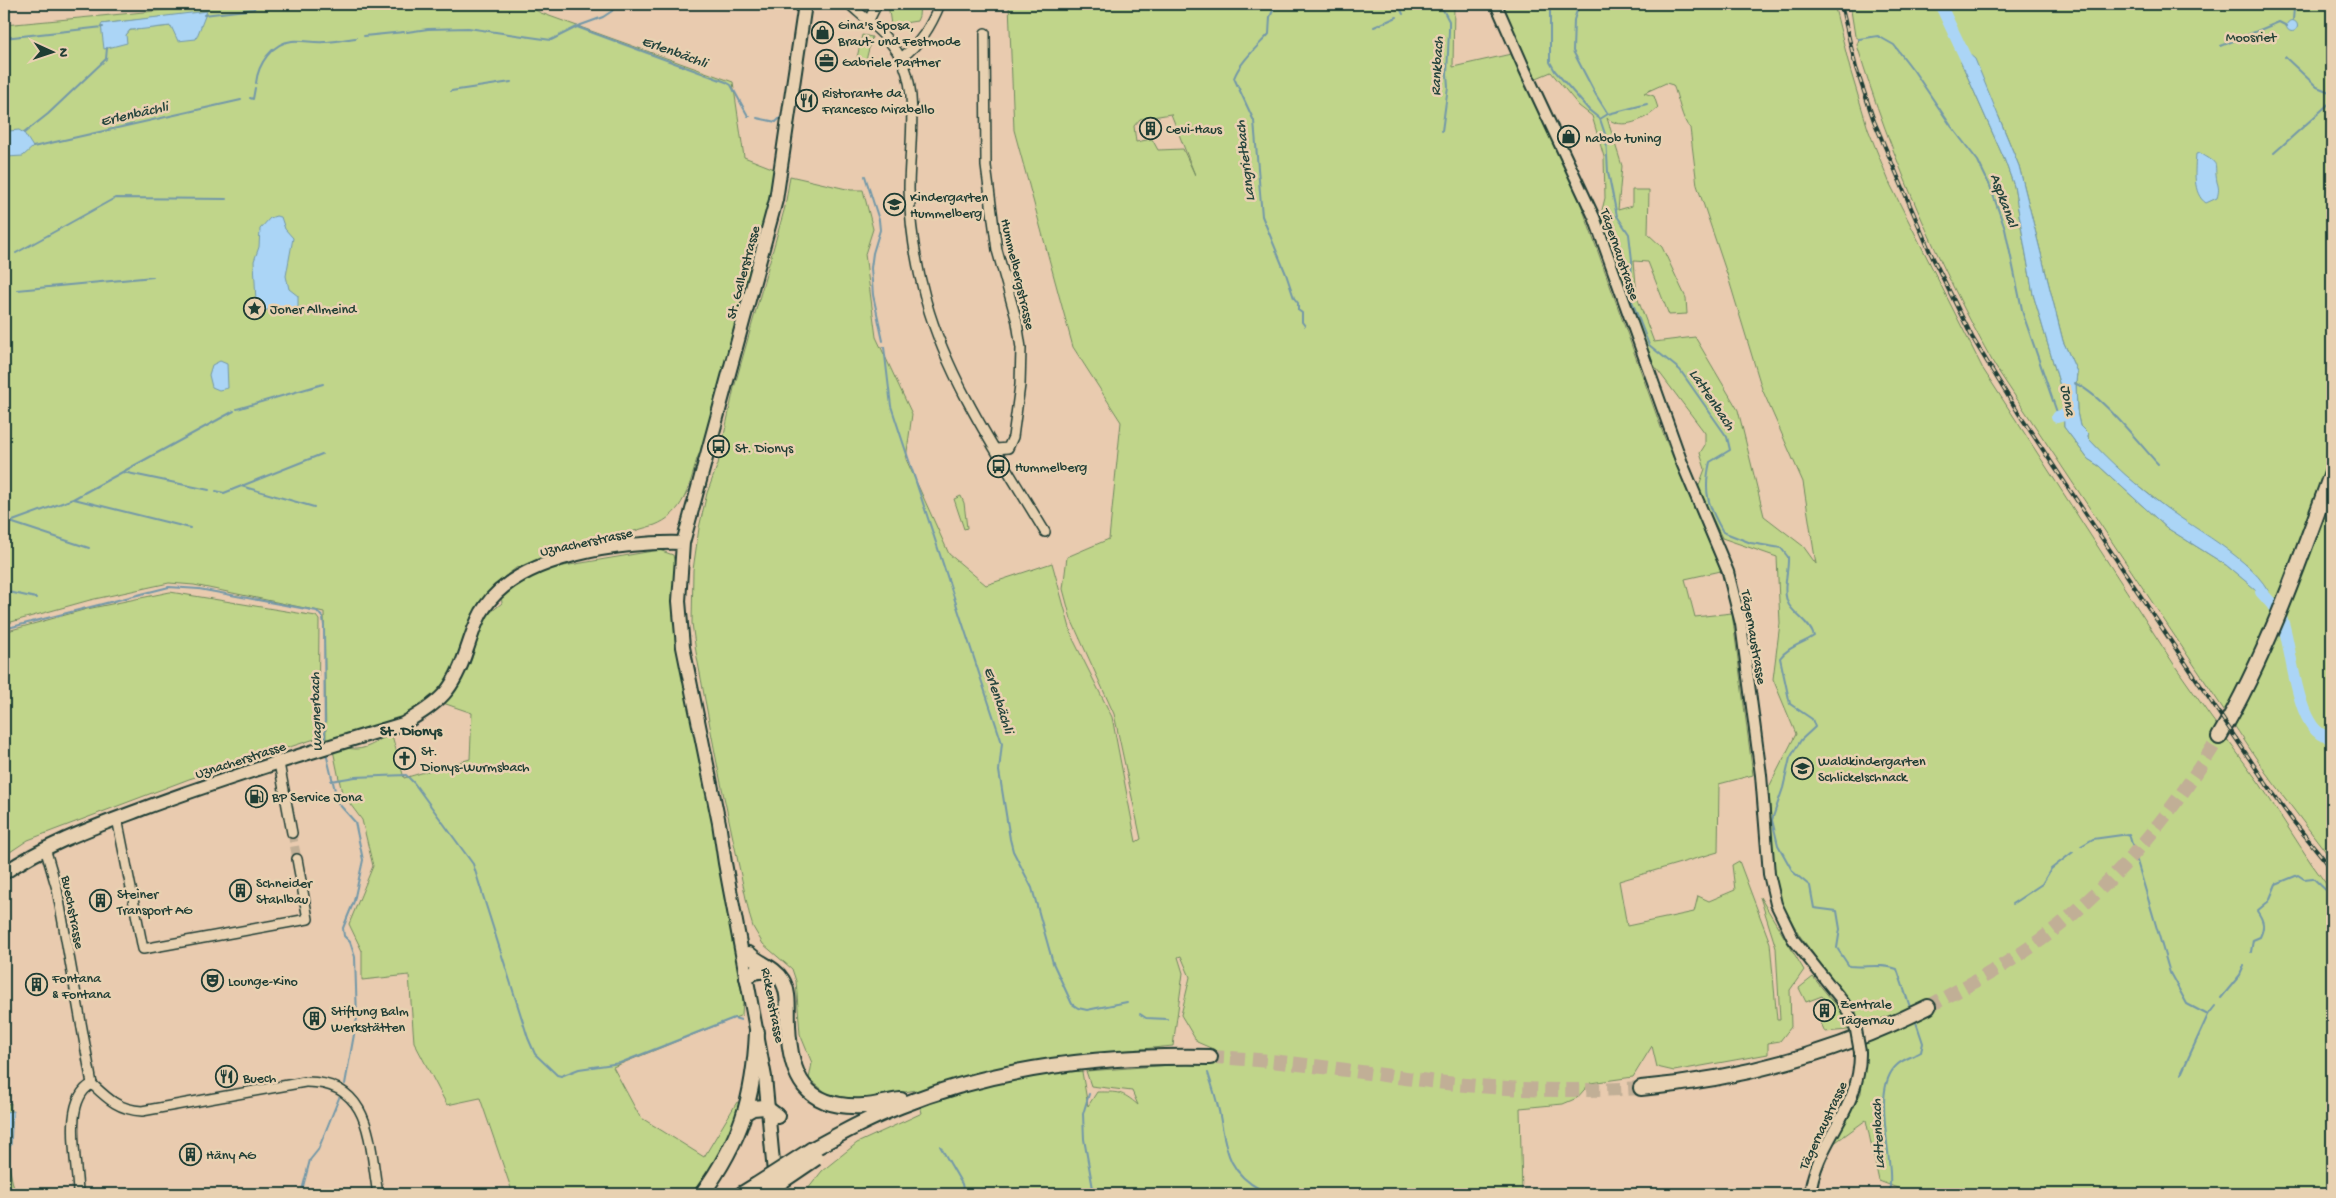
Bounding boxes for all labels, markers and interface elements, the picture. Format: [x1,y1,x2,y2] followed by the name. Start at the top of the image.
[837,18,961,51] place label: Gina's Sposa, Braut- und Festmode
[810,20,834,44] shop icon: Gina's Sposa, Braut- und Festmode
[28,28,78,78] north arrow
[2226,30,2277,47] park label: Moosriet
[639,33,711,74] water label: Erlenbächli
[1427,35,1449,96] water label: Rankbach
[54,48,71,58] text: N
[814,49,838,73] office icon: Gabriele Partner
[842,55,941,72] place label: Gabriele Partner
[821,86,935,119] place label: Ristorante da Francesco Mirabello
[794,88,818,112] restaurant icon: Ristorante da Francesco Mirabello
[99,98,172,131] water label: Erlenbächli
[1138,116,1162,140] building icon: Cevi-Haus
[1232,118,1260,202] water label: Langrietbach
[1166,122,1223,139] place label: Cevi-Haus
[1557,125,1581,149] shop icon: nabob tuning
[1585,131,1661,148] place label: nabob tuning
[1985,172,2022,231] water label: Aspkanal
[910,190,988,223] place label: Kindergarten Hummelberg
[882,192,906,216] school or university icon: Kindergarten Hummelberg
[1595,206,1642,303] street label: Tägernaustrasse
[996,217,1038,332] street label: Hummelbergstrasse
[724,223,765,321] street label: St. Gallerstrasse
[242,296,266,320] place icon: Joner Allmeind
[270,302,358,319] place label: Joner Allmeind
[1684,366,1739,435] water label: Lattenbach
[2055,383,2079,419] water label: Jona
[707,435,731,459] bus stop icon: St. Dionys
[735,441,794,458] place label: St. Dionys
[987,454,1011,478] bus stop icon: Hummelberg
[1015,460,1087,477] place label: Hummelberg
[539,525,635,562] street label: Uznacherstrasse
[1736,588,1769,687] street label: Tägernaustrasse
[979,665,1018,738] water label: Erlenbächli
[307,671,327,752] water label: Wagnerbach
[380,723,444,741] district label: St. Dionys
[193,738,289,784] street label: Uznacherstrasse
[420,744,530,777] place label: St. Dionys-Wurmsbach
[393,746,417,770] church icon: St. Dionys-Wurmsbach
[1818,754,1926,787] place label: Waldkindergarten Schlickelschnack
[1790,756,1814,780] school or university icon: Waldkindergarten Schlickelschnack
[244,784,268,808] fuel station icon: BP Service Jona
[271,790,364,807] place label: BP Service Jona
[56,873,87,951] street label: Buechstrasse
[256,876,313,909] place label: Schneider Stahlbau
[228,878,252,902] building icon: Schneider Stahlbau
[116,887,193,920] place label: Steiner Transport AG
[89,889,113,913] building icon: Steiner Transport AG
[756,966,787,1045] street label: Rickenstrasse
[200,968,224,992] theatre icon: Lounge-Kino
[51,971,112,1004] place label: Fontana & Fontana
[24,973,48,997] building icon: Fontana & Fontana
[228,974,298,991] place label: Lounge-Kino
[1839,997,1895,1030] place label: Zentrale Tägernau
[1812,999,1836,1023] building icon: Zentrale Tägernau
[331,1004,409,1037] place label: Stiftung Balm Werkstätten
[303,1006,327,1030] building icon: Stiftung Balm Werkstätten
[215,1065,239,1089] restaurant icon: Buech
[242,1071,277,1088] place label: Buech
[1796,1079,1852,1174] street label: Tägernaustrasse
[1868,1097,1890,1169] water label: Lattenbach
[178,1142,202,1166] building icon: Häny AG
[206,1148,257,1165] place label: Häny AG

